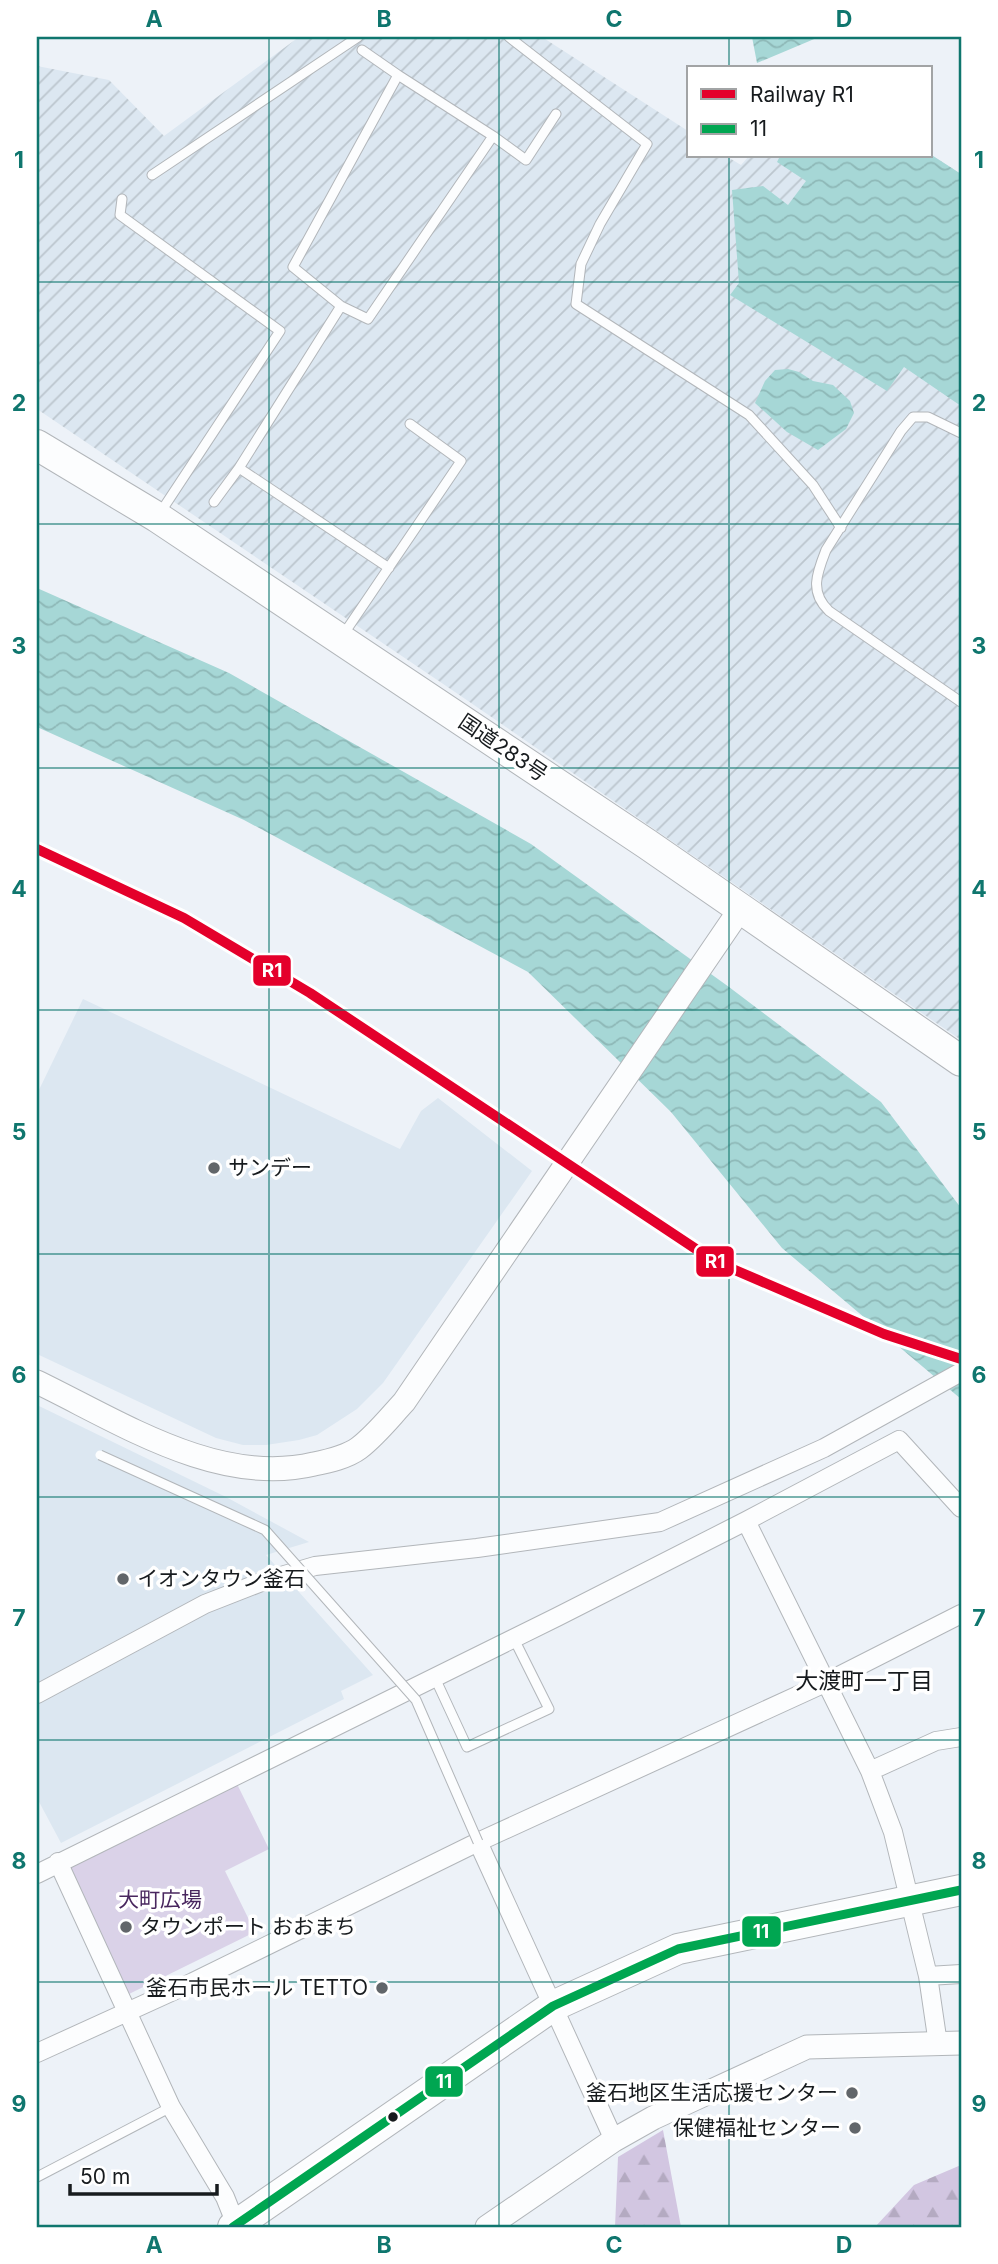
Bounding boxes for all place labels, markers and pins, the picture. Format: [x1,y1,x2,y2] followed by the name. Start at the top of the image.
[228,1155,312,1180] place label: サンデー
[206,1160,222,1176] marker: サンデー
[137,1566,305,1591] place label: イオンタウン釜石
[115,1571,131,1587] marker: イオンタウン釜石
[140,1914,356,1939] place label: タウンポート おおまち
[118,1919,134,1935] marker: タウンポート おおまち
[146,1975,368,2000] place label: 釜石市民ホール TETTO
[374,1980,390,1996] marker: 釜石市民ホール TETTO
[586,2080,838,2105] place label: 釜石地区生活応援センター
[844,2085,860,2101] marker: 釜石地区生活応援センター
[386,2110,400,2124] unlabelled marker
[673,2115,841,2140] place label: 保健福祉センター
[847,2120,863,2136] marker: 保健福祉センター

